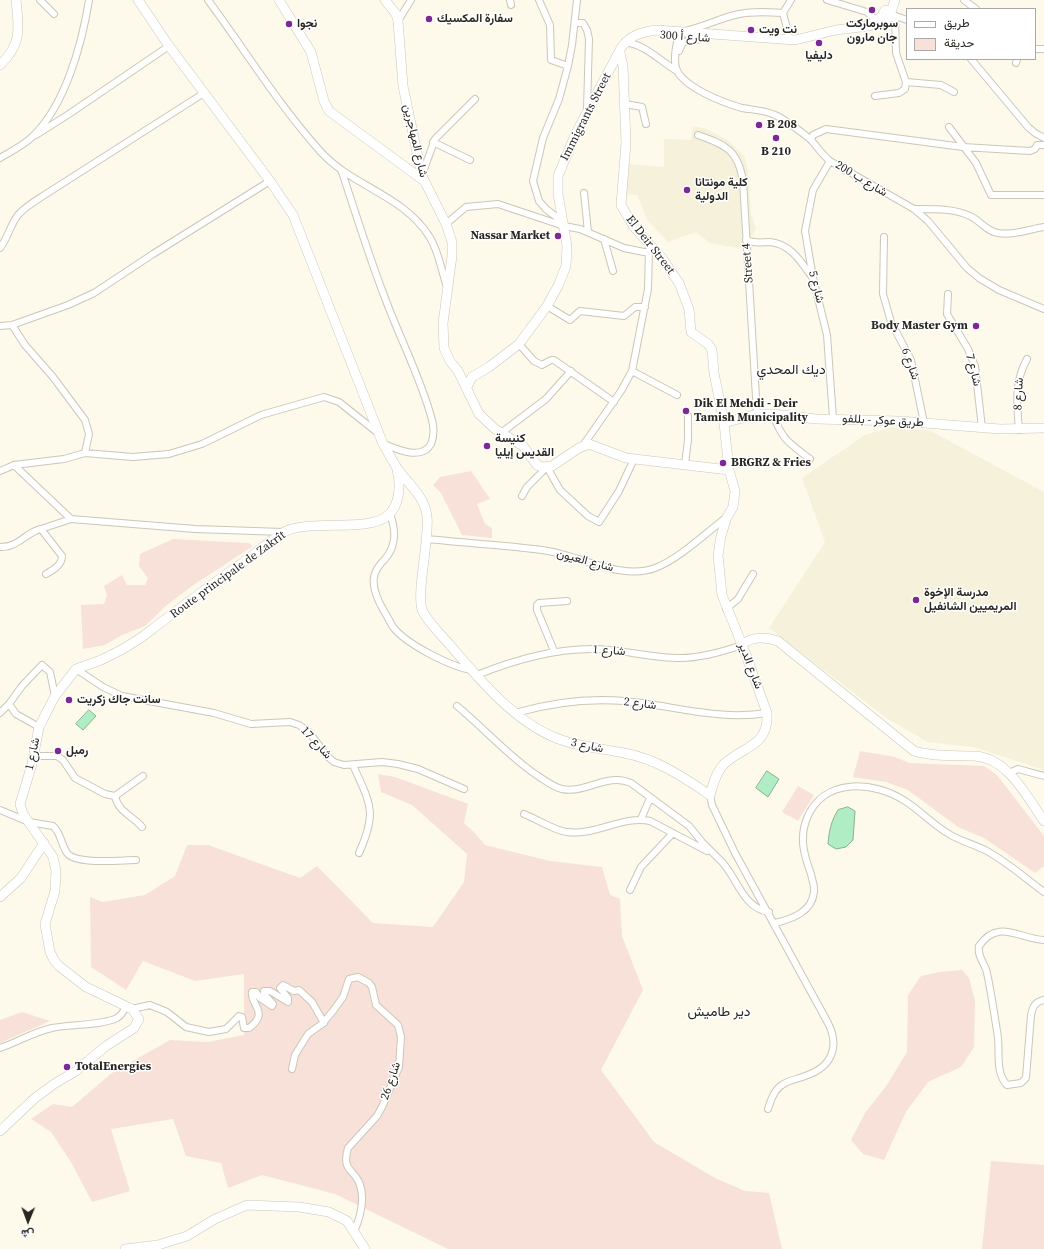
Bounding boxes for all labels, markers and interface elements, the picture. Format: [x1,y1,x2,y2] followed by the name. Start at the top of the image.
[867,5,877,15] marker: سوبرماركت جان مارون
[906,8,1036,60] legend
[437,12,513,26] place label: سفارة المكسيك
[424,14,434,24] marker: سفارة المكسيك
[944,15,969,31] text: طريق
[297,17,317,31] place label: نجوا
[846,17,898,45] place label: سوبرماركت جان مارون
[284,19,294,29] marker: نجوا
[759,23,797,37] place label: نت ويت
[746,25,756,35] marker: نت ويت
[659,28,711,46] street label: شارع أ 300
[944,35,974,51] text: حديقة
[814,38,824,48] marker: دليفيا
[805,49,833,63] place label: دليفيا
[558,71,614,163] street label: Immigrants Street
[400,103,430,179] street label: شارع المهاجرين
[767,118,797,132] place label: B 208
[754,120,764,130] marker: B 208
[771,133,781,143] marker: B 210
[761,145,791,159] place label: B 210
[832,158,890,200] street label: شارع ب 200
[695,176,748,204] place label: كلية مونتانا الدولية
[682,185,692,195] marker: كلية مونتانا الدولية
[623,213,677,277] street label: El Deir Street
[470,229,550,243] place label: Nassar Market
[553,231,563,241] marker: Nassar Market
[739,243,757,283] street label: Street 4
[805,269,827,305] street label: شارع 5
[871,319,968,333] place label: Body Master Gym
[971,321,981,331] marker: Body Master Gym
[898,346,922,382] street label: شارع 6
[962,352,984,388] street label: شارع 7
[756,362,826,378] district label: ديك المحدي
[1011,377,1027,411] street label: شارع 8
[694,397,808,425] place label: Dik El Mehdi - Deir Tamish Municipality
[681,406,691,416] marker: Dik El Mehdi - Deir Tamish Municipality
[842,412,924,430] street label: طريق عوكر - بللفو
[495,432,554,460] place label: كنيسة القديس إيليا
[482,441,492,451] marker: كنيسة القديس إيليا
[731,456,811,470] place label: BRGRZ & Fries
[718,458,728,468] marker: BRGRZ & Fries
[167,528,289,622] street label: Route principale de Zakrît
[555,546,615,576] street label: شارع العيون
[924,586,1017,614] place label: مدرسة الإخوة المريميين الشانفيل
[911,595,921,605] marker: مدرسة الإخوة المريميين الشانفيل
[735,641,765,691] street label: شارع الدير
[592,643,626,659] street label: شارع 1
[77,693,161,707] place label: سانت جاك زكريت
[64,695,74,705] marker: سانت جاك زكريت
[623,695,657,713] street label: شارع 2
[297,724,335,762] street label: شارع 17
[23,736,43,772] street label: شارع 1
[569,736,605,756] street label: شارع 3
[66,744,88,758] place label: رمبل
[53,746,63,756] marker: رمبل
[688,1004,750,1020] district label: دير طاميش
[75,1060,151,1074] place label: TotalEnergies
[378,1060,404,1102] street label: شارع 26
[62,1062,72,1072] marker: TotalEnergies
[8,1201,48,1241] north arrow
[21,1226,35,1241] text: ش

